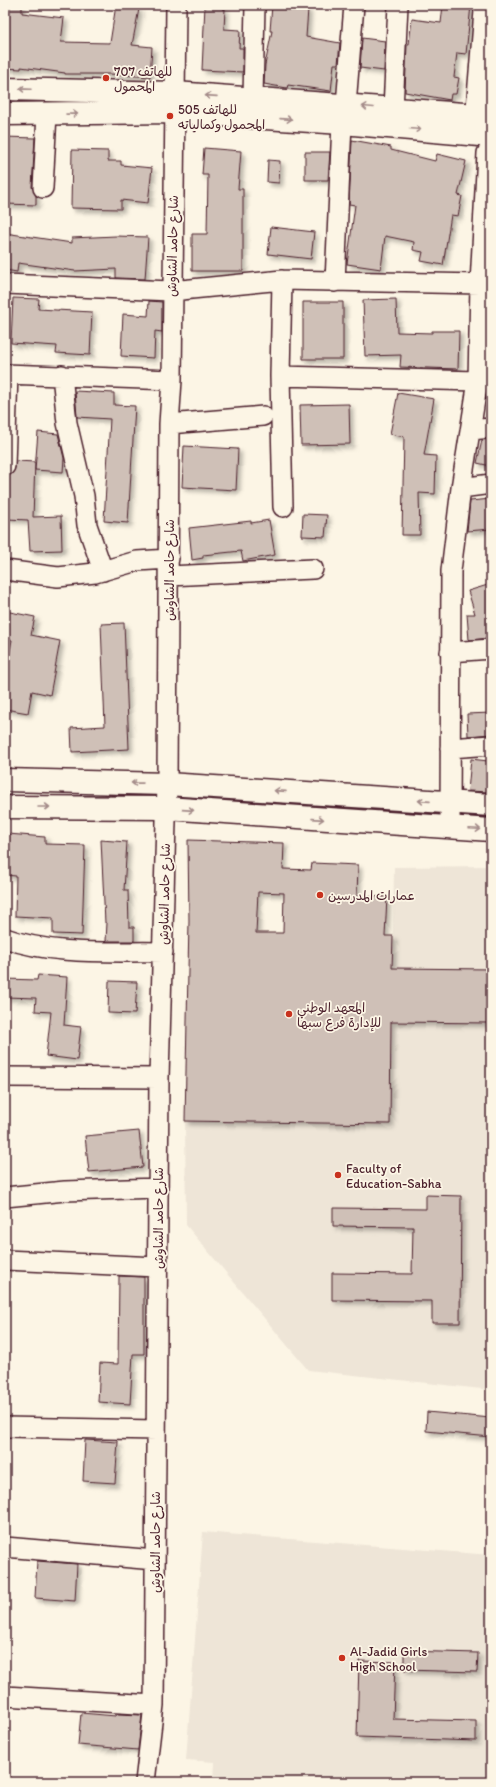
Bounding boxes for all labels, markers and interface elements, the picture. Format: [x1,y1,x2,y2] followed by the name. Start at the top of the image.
[114,64,172,95] place label: 707 للهاتف المحمول
[101,73,111,83] marker: 707 للهاتف المحمول
[19,85,32,93] one-way arrow
[205,92,218,99] one-way arrow
[178,102,265,133] place label: 505 للهاتف المحمول وكمالياته
[362,104,375,111] one-way arrow
[65,110,78,118] one-way arrow
[165,111,175,121] marker: 505 للهاتف المحمول وكمالياته
[279,115,292,122] one-way arrow
[408,125,421,133] one-way arrow
[164,195,183,297] street label: شارع حامد الشاوش
[162,519,179,621] street label: شارع حامد الشاوش
[131,779,144,787] one-way arrow
[274,788,287,795] one-way arrow
[418,797,431,804] one-way arrow
[37,803,50,811] one-way arrow
[181,806,194,813] one-way arrow
[311,815,324,822] one-way arrow
[468,825,481,832] one-way arrow
[156,843,175,945] street label: شارع حامد الشاوش
[328,888,415,904] place label: عمارات المدرسين
[315,890,325,900] marker: عمارات المدرسين
[297,1000,381,1032] place label: المعهد الوطني للإدارة فرع سبها
[284,1009,294,1019] marker: المعهد الوطني للإدارة فرع سبها
[346,1161,442,1191] place label: Faculty of Education-Sabha
[151,1167,168,1269] street label: شارع حامد الشاوش
[333,1170,343,1180] marker: Faculty of Education-Sabha
[148,1491,165,1593] street label: شارع حامد الشاوش
[350,1644,427,1674] place label: Al-Jadid Girls High School
[337,1653,347,1663] marker: Al-Jadid Girls High School

